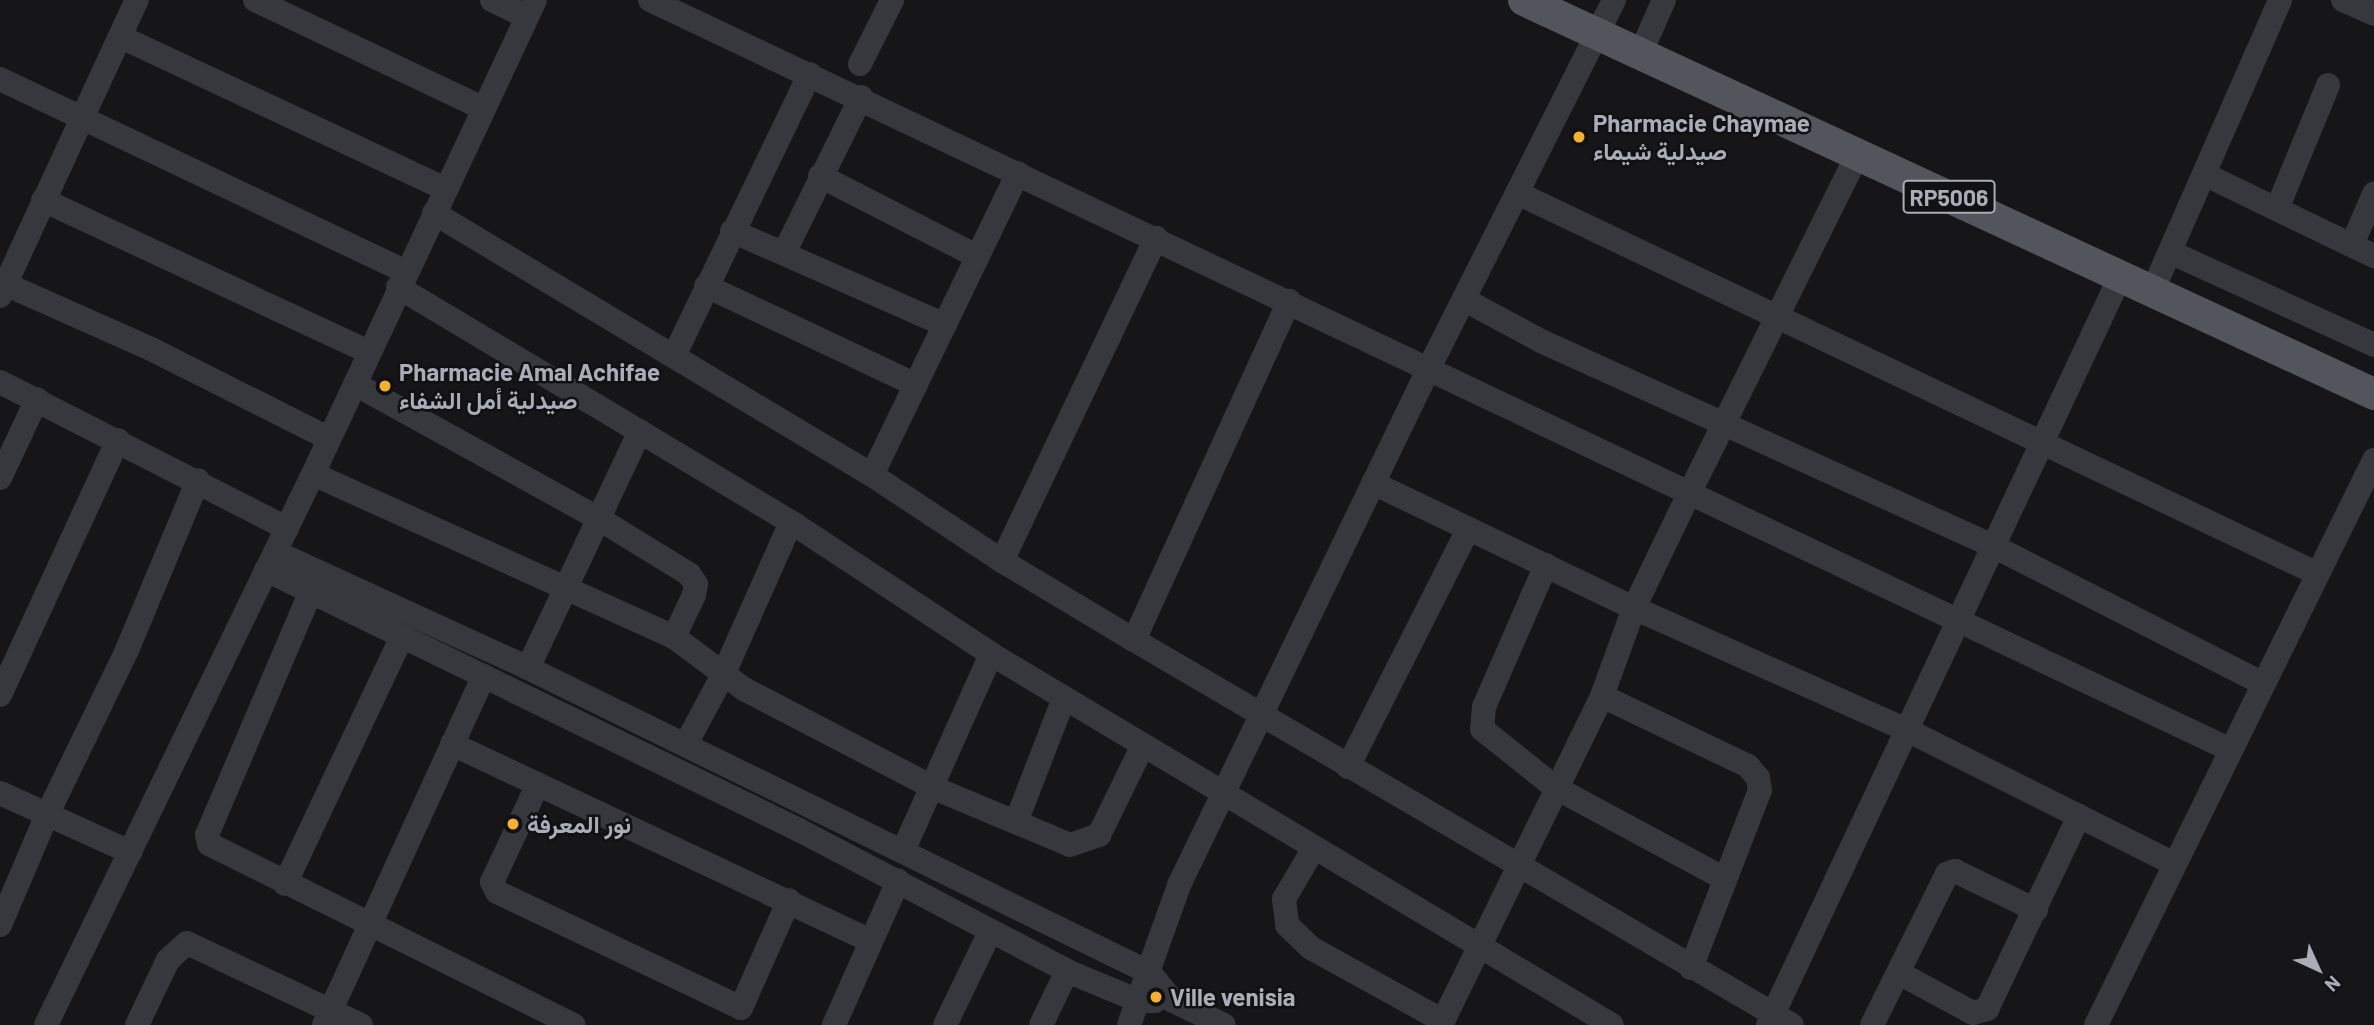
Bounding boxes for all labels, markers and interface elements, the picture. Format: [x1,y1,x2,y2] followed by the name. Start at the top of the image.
[1593,109,1810,165] place label: Pharmacie Chaymae صيدلية شيماء
[1571,129,1587,145] marker: Pharmacie Chaymae صيدلية شيماء
[1902,178,1996,216] road number: RP5006
[399,358,660,414] place label: Pharmacie Amal Achifae صيدلية أمل الشفاء
[377,378,393,394] marker: Pharmacie Amal Achifae صيدلية أمل الشفاء
[527,810,631,838] place label: نور المعرفة
[505,816,521,832] marker: نور المعرفة
[2283,934,2353,1004] north arrow
[2321,972,2346,997] text: N
[1170,983,1296,1011] place label: Ville venisia
[1148,989,1164,1005] marker: Ville venisia

